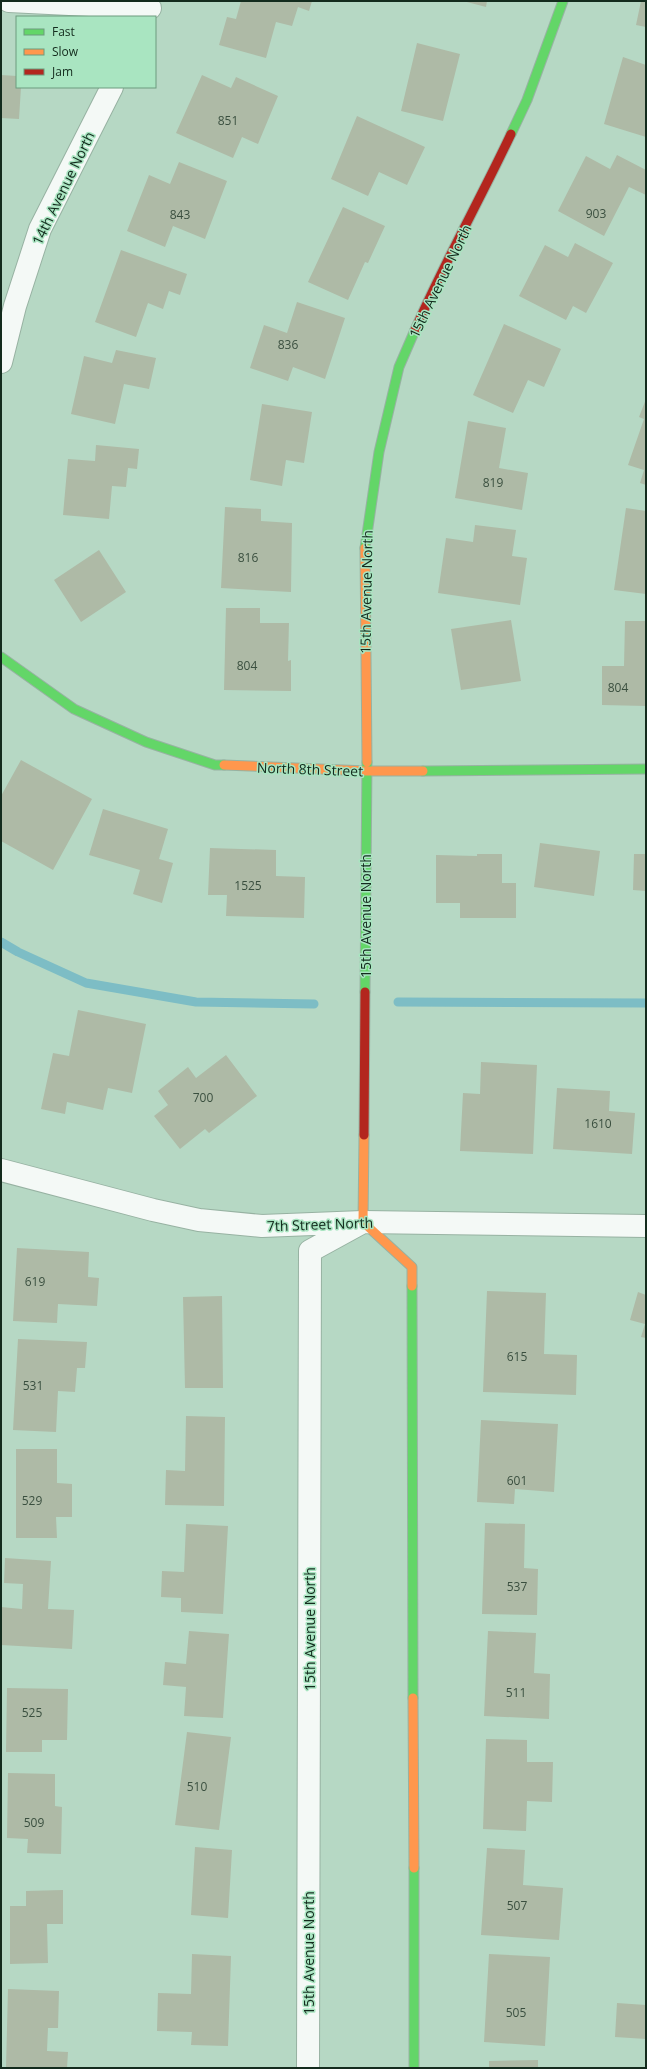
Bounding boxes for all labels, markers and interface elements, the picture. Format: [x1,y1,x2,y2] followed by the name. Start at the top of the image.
[16,16,156,88] legend
[52,23,75,40] text: Fast
[52,43,79,60] text: Slow
[51,63,73,80] text: Jam
[218,112,238,129] house number: 851
[27,128,99,248] street label: 14th Avenue North
[586,205,606,222] house number: 903
[170,206,190,223] house number: 843
[404,221,476,341] street label: 15th Avenue North
[278,336,298,353] house number: 836
[483,474,503,491] house number: 819
[355,530,377,654] street label: 15th Avenue North
[238,549,258,566] house number: 816
[237,657,257,674] house number: 804
[608,679,628,696] house number: 804
[257,758,363,780] street label: North 8th Street
[356,854,375,978] street label: 15th Avenue North
[234,877,262,894] house number: 1525
[193,1089,213,1106] house number: 700
[584,1115,612,1132] house number: 1610
[267,1213,373,1235] street label: 7th Street North
[25,1273,45,1290] house number: 619
[507,1348,527,1365] house number: 615
[23,1377,43,1394] house number: 531
[507,1472,527,1489] house number: 601
[22,1492,42,1509] house number: 529
[300,1567,319,1691] street label: 15th Avenue North
[507,1578,527,1595] house number: 537
[506,1684,526,1701] house number: 511
[22,1704,42,1721] house number: 525
[187,1778,207,1795] house number: 510
[24,1814,44,1831] house number: 509
[299,1891,318,2015] street label: 15th Avenue North
[507,1897,527,1914] house number: 507
[506,2004,526,2021] house number: 505

